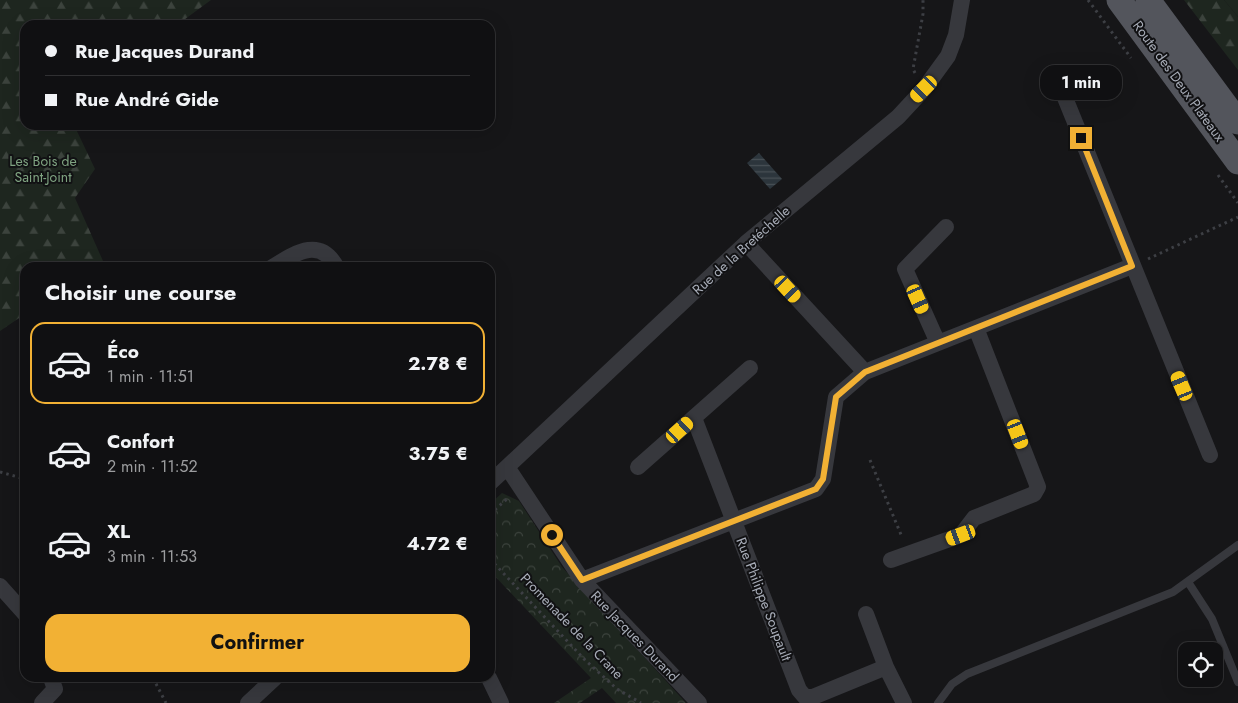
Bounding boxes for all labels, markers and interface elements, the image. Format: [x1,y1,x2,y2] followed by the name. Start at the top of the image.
[1128,16,1230,146] street label: Route des Deux Plateaux
[75,38,254,65] text: Rue Jacques Durand
[1040,66,1122,100] callout: 1 min
[1061,71,1101,94] text: 1 min
[908,73,939,105] car
[75,86,219,113] text: Rue André Gide
[1070,127,1092,149] route end
[9,151,77,187] park label: Les Bois de Saint-Joint
[688,201,794,299] street label: Rue de la Bretéchelle
[772,273,803,305] car
[45,276,236,308] text: Choisir une course
[905,282,930,316] car
[107,338,139,365] text: Éco
[47,341,92,386] icon: car
[408,350,468,377] text: 2.78 €
[107,365,194,388] text: 1 min · 11:51
[1169,369,1194,403] car
[663,414,696,446] car
[1005,417,1030,451] car
[107,428,174,455] text: Confort
[47,431,92,476] icon: car
[409,440,468,467] text: 3.75 €
[107,455,198,478] text: 2 min · 11:52
[107,518,130,545] text: XL
[47,521,92,566] icon: car
[944,523,977,547] car
[541,524,563,546] route start
[407,530,468,557] text: 4.72 €
[731,534,797,664] street label: Rue Philippe Soupault
[107,545,197,568] text: 3 min · 11:53
[516,569,628,683] street label: Promenade de la Crane
[586,586,684,686] street label: Rue Jacques Durand
[45,614,470,672] button: Confirmer
[1178,642,1223,687] map controls
[1178,642,1223,687] button: locate

